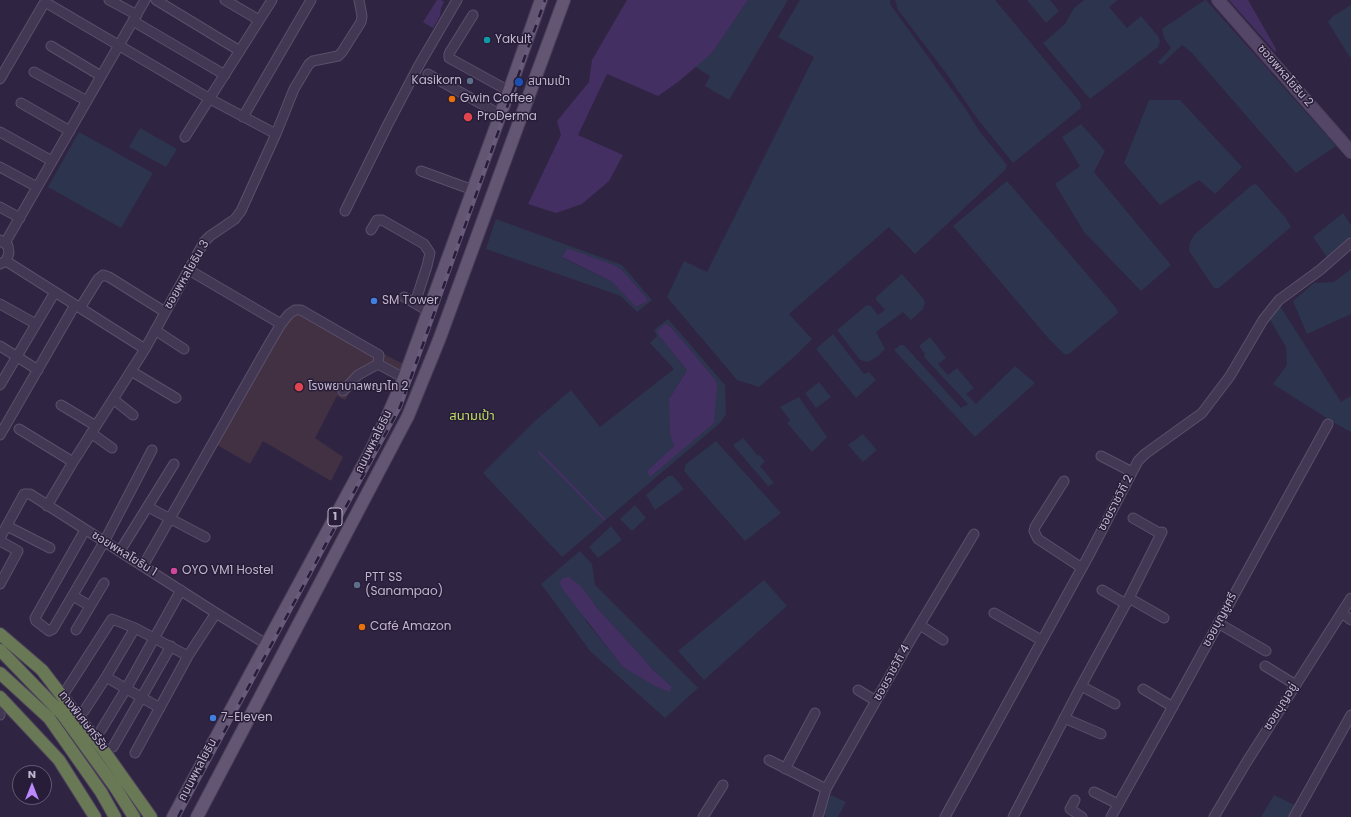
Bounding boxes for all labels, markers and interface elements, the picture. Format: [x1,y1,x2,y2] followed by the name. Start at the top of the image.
[495,33,531,47] place label: Yakult
[482,35,492,45] marker: Yakult
[1254,42,1316,110] street label: ซอยพหลโยธิน 2
[411,74,462,88] place label: Kasikorn
[528,75,570,89] place label: สนามเป้า
[465,76,475,86] marker: Kasikorn
[513,76,525,88] marker: สนามเป้า
[460,92,533,106] place label: Gwin Coffee
[447,94,457,104] marker: Gwin Coffee
[477,110,537,124] place label: ProDerma
[462,111,474,123] marker: ProDerma
[161,238,213,312] street label: ซอยพหลโยธิน 3
[382,294,439,308] place label: SM Tower
[369,296,379,306] marker: SM Tower
[308,380,408,394] place label: โรงพยาบาลพญาไท 2
[293,381,305,393] marker: โรงพยาบาลพญาไท 2
[353,408,395,476] street label: ถนนพหลโยธิน
[449,409,495,425] district label: สนามเป้า
[1095,473,1137,533] street label: ซอยราชวิถี 2
[328,508,342,526] road number: 1
[89,528,159,580] street label: ซอยพหลโยธิน 1
[182,564,274,578] place label: OYO VM1 Hostel
[169,566,179,576] marker: OYO VM1 Hostel
[365,571,443,599] place label: PTT SS (Sanampao)
[352,580,362,590] marker: PTT SS (Sanampao)
[1200,591,1240,649] street label: ซอยบุญชูศรี
[370,620,451,634] place label: Café Amazon
[357,622,367,632] marker: Café Amazon
[871,642,913,704] street label: ซอยราชวิถี 4
[1261,681,1301,733] street label: ซอยบุญอยู่
[55,688,111,754] street label: ทางพิเศษศรีรัช
[221,711,273,725] place label: 7-Eleven
[208,713,218,723] marker: 7-Eleven
[176,736,220,804] street label: ถนนพหลโยธิน
[12,765,52,805] north arrow
[28,766,36,782] text: N

